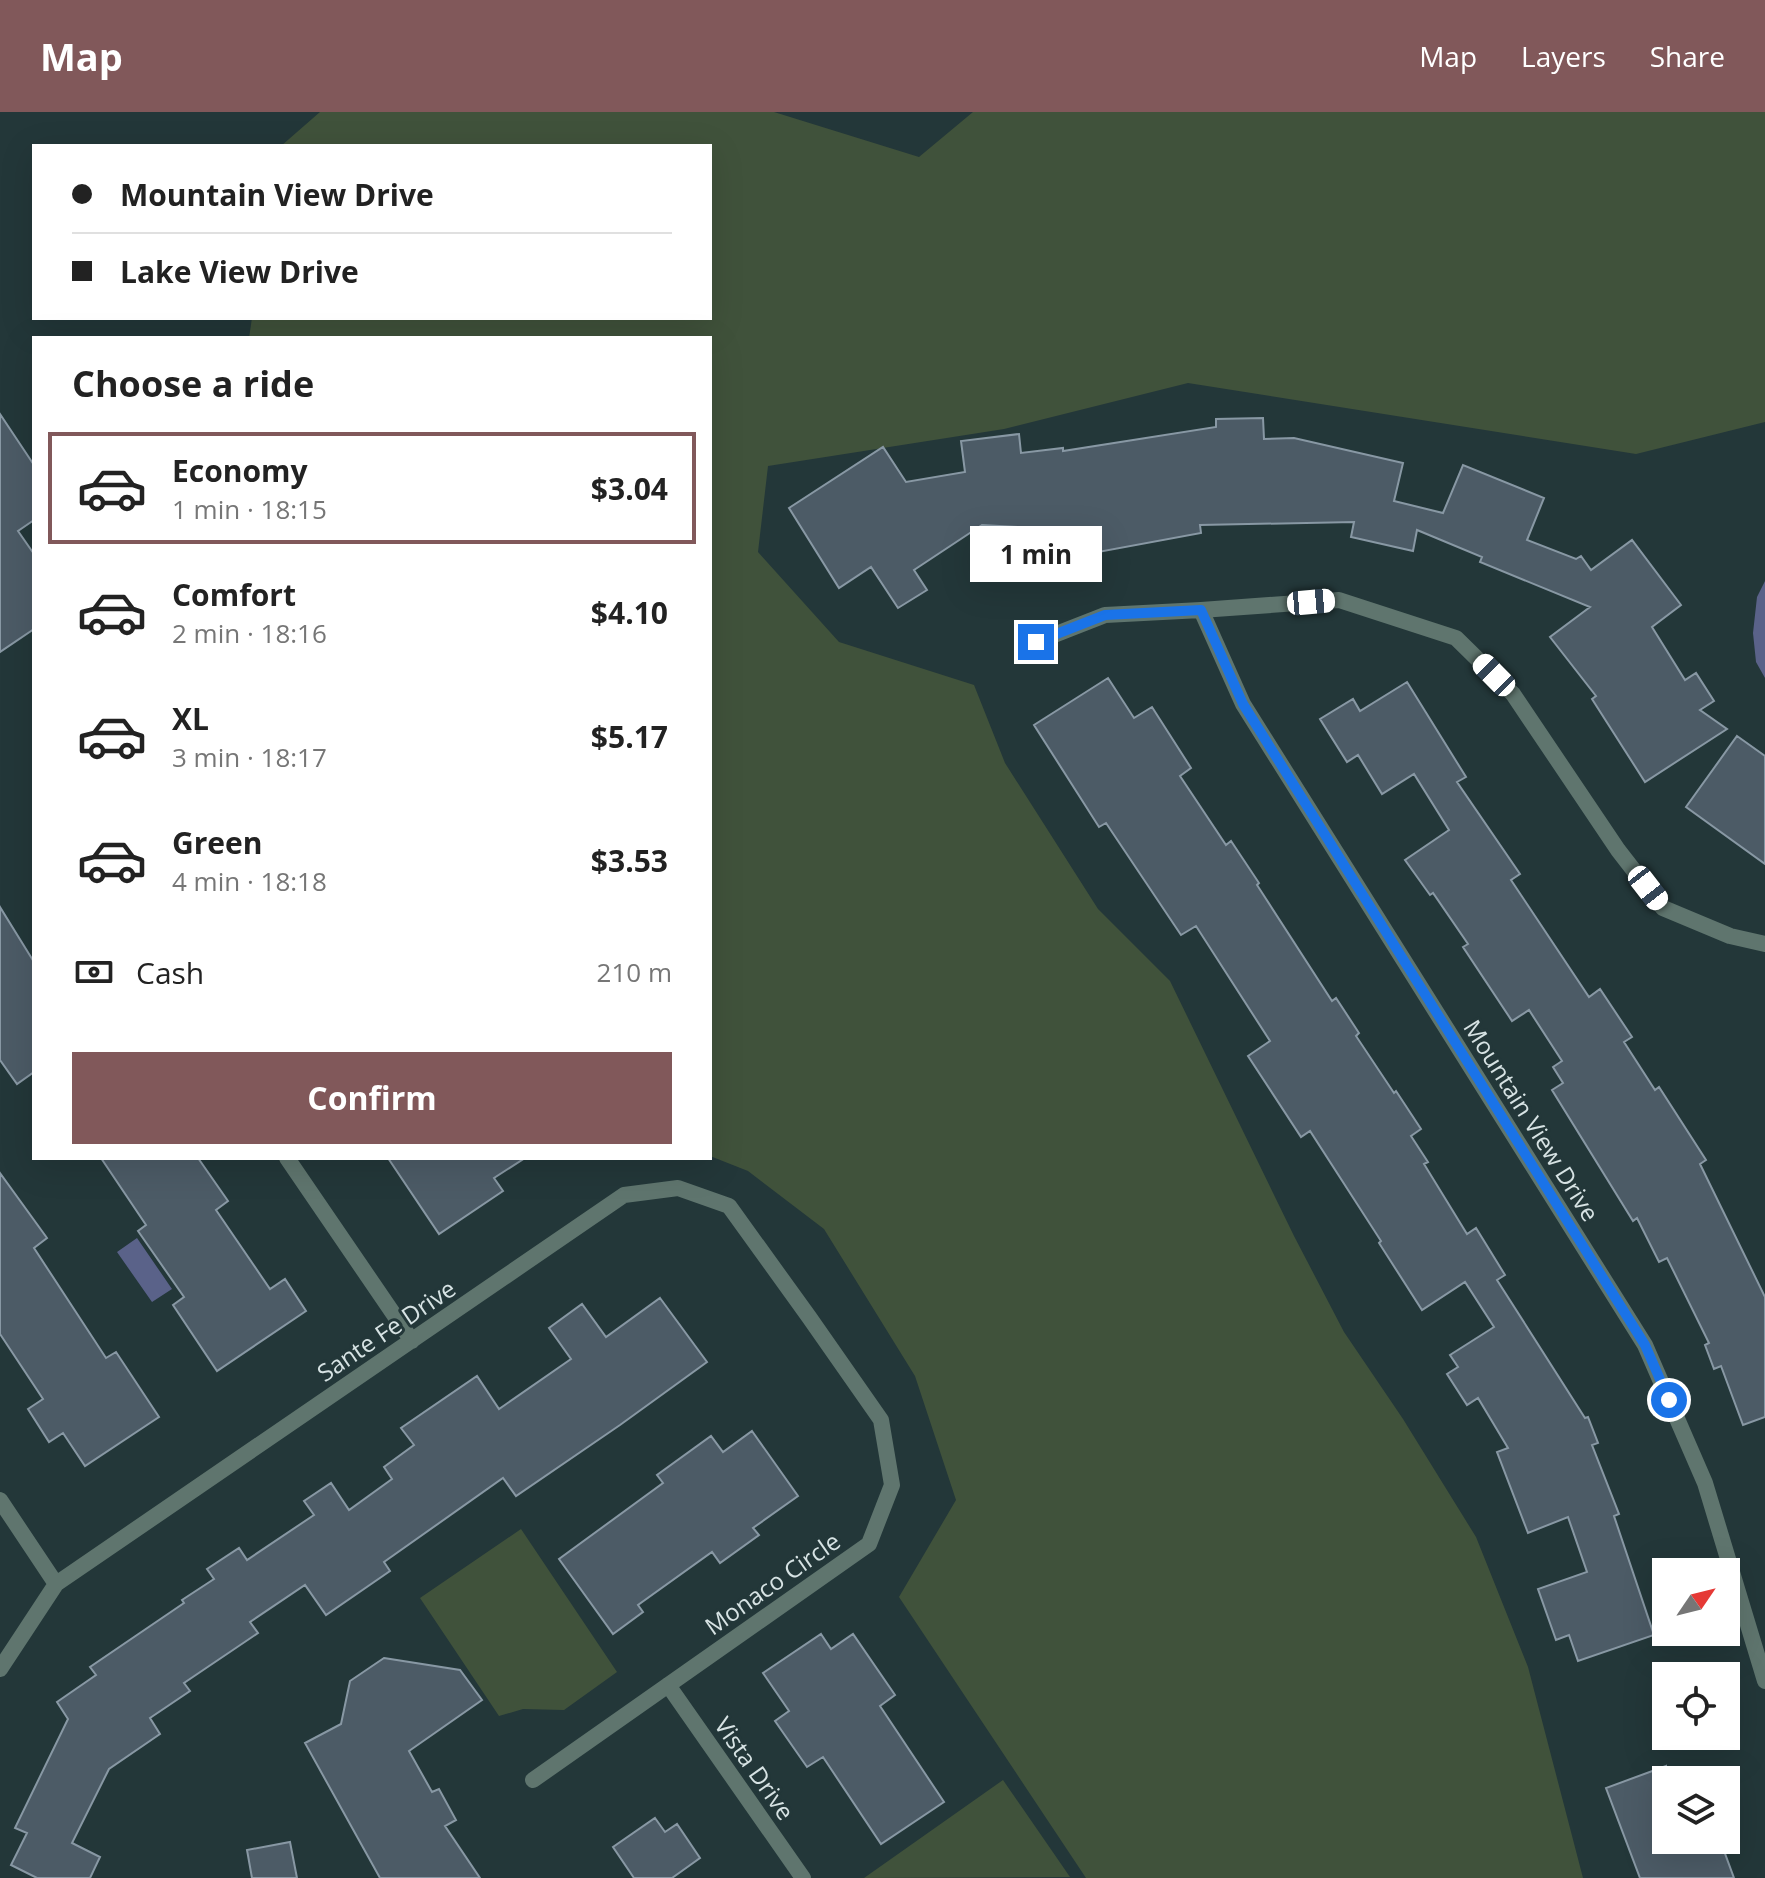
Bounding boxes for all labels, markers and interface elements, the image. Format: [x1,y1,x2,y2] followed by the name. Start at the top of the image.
[40,30,123,82] text: Map
[1419,37,1477,75] text: Map
[1521,37,1606,75] text: Layers
[1650,37,1725,75] text: Share
[120,174,434,215] text: Mountain View Drive
[120,251,359,292] text: Lake View Drive
[72,359,314,408] text: Choose a ride
[172,450,308,491] text: Economy
[76,452,148,524] icon: car
[591,468,668,509] text: $3.04
[172,491,327,527] text: 1 min · 18:15
[970,526,1102,582] callout: 1 min
[1000,536,1072,572] text: 1 min
[172,574,296,615] text: Comfort
[76,576,148,648] icon: car
[1286,588,1336,616] car
[591,592,668,633] text: $4.10
[172,615,327,651] text: 2 min · 18:16
[1018,624,1054,660] route end
[1469,650,1519,700] car
[172,698,209,739] text: XL
[76,700,148,772] icon: car
[591,716,668,757] text: $5.17
[172,739,327,775] text: 3 min · 18:17
[172,822,263,863] text: Green
[76,824,148,896] icon: car
[591,840,668,881] text: $3.53
[1624,862,1672,914] car
[172,863,327,899] text: 4 min · 18:18
[72,950,116,994] icon: cash
[136,952,204,993] text: Cash
[597,954,672,990] text: 210 m
[1457,1013,1607,1227] street label: Mountain View Drive
[72,1052,672,1144] button: Confirm
[310,1271,462,1389] street label: Sante Fe Drive
[1651,1382,1687,1418] route start
[698,1524,846,1642] street label: Monaco Circle
[1652,1558,1740,1646] north arrow
[1652,1558,1740,1854] map controls
[1652,1662,1740,1750] button: locate
[707,1710,803,1826] street label: Vista Drive
[1652,1766,1740,1854] button: layers

